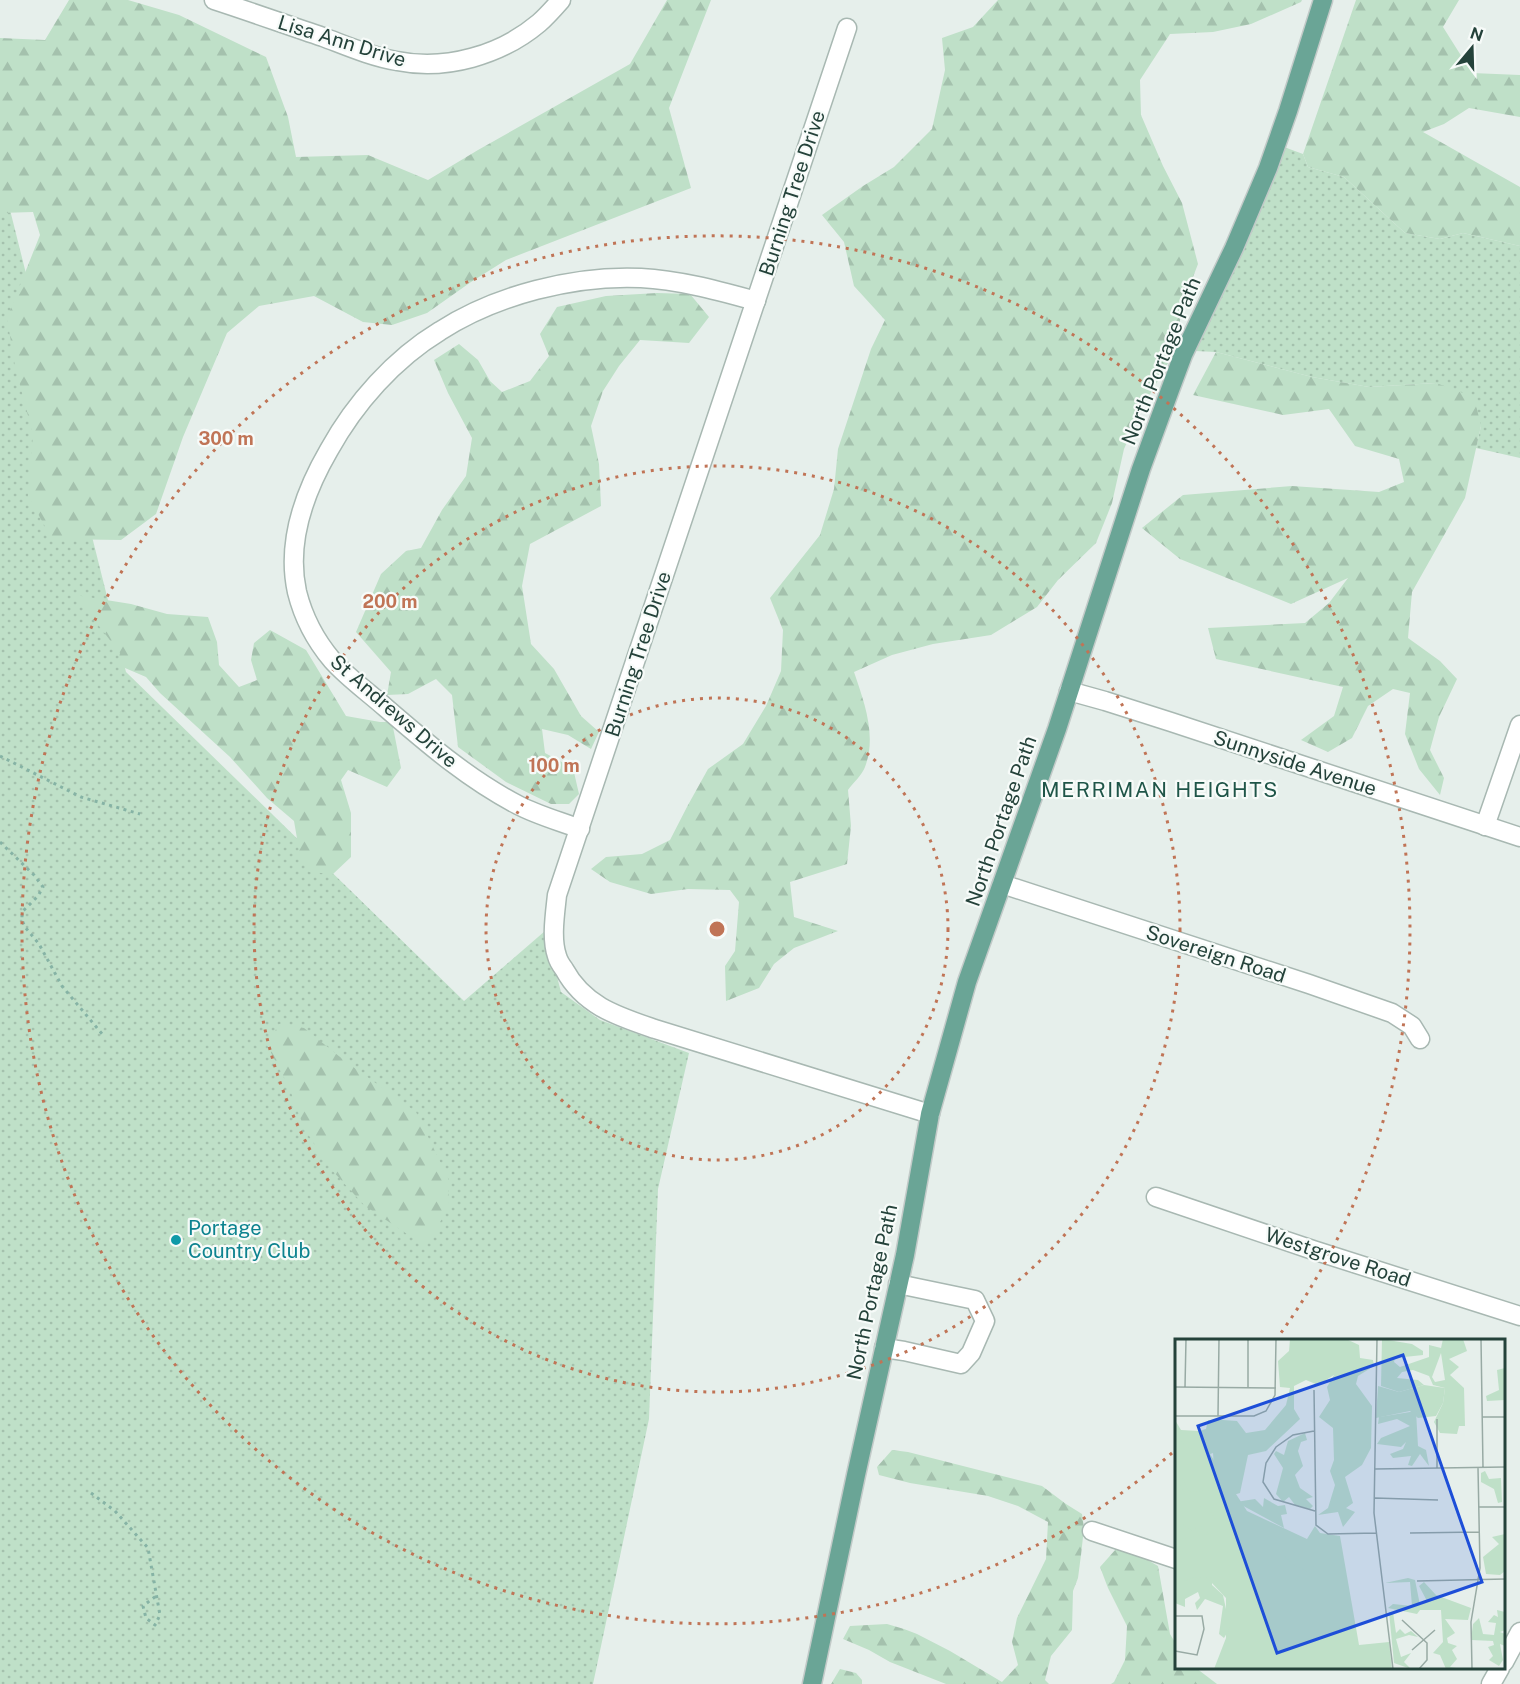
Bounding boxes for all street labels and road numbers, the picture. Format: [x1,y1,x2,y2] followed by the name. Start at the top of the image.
[275,10,409,72] street label: Lisa Ann Drive
[754,107,830,279] street label: Burning Tree Drive
[1116,274,1206,448] street label: North Portage Path
[600,568,676,740] street label: Burning Tree Drive
[326,649,462,773] street label: St Andrews Drive
[1210,725,1380,801] street label: Sunnyside Avenue
[961,733,1041,909] street label: North Portage Path
[1143,920,1289,988] street label: Sovereign Road
[842,1202,902,1382] street label: North Portage Path
[1262,1222,1414,1292] street label: Westgrove Road

